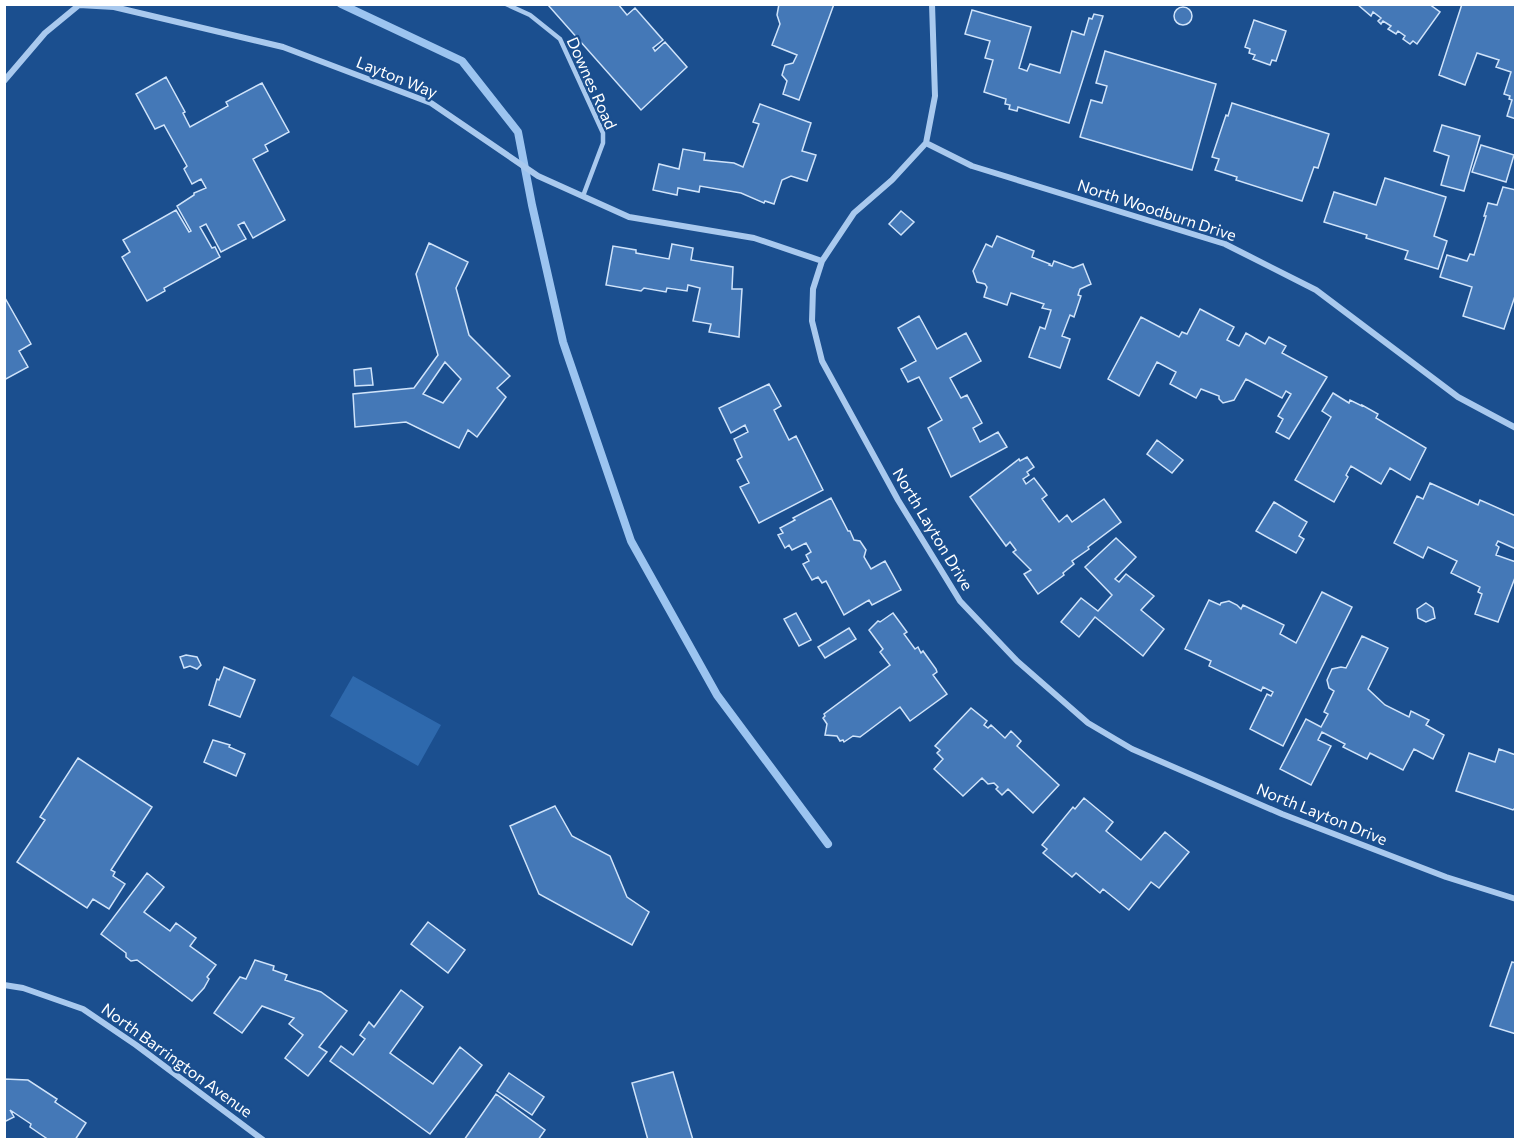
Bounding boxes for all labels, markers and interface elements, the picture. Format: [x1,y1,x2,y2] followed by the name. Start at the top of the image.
[564,34,621,132] street label: Downes Road
[354,52,441,101] street label: Layton Way
[1075,175,1239,244] street label: North Woodburn Drive
[889,464,977,593] street label: North Layton Drive
[1254,779,1390,848] street label: North Layton Drive
[98,998,256,1121] street label: North Barrington Avenue

